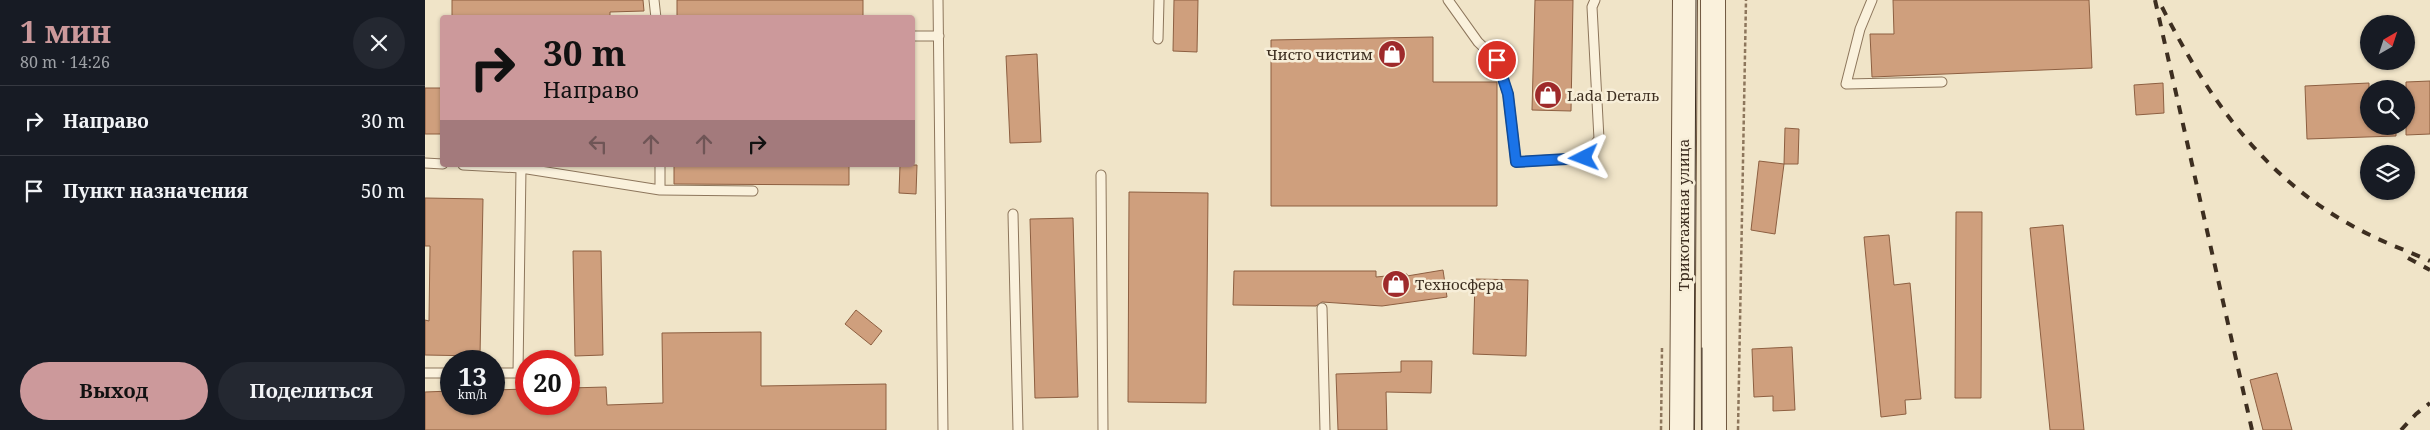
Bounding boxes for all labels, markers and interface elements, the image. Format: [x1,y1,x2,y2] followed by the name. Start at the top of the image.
[20,11,111,52] text: 1 мин
[2360,15,2415,70] north arrow
[2360,15,2415,200] map controls
[353,17,405,69] button: close
[543,29,626,76] text: 30 m
[460,35,525,100] icon: right
[1377,39,1407,69] shop icon: Чисто чистим
[1476,39,1518,81] pin
[1266,44,1373,64] place label: Чисто чистим
[1483,46,1511,74] icon: arrive
[20,51,110,73] text: 80 m · 14:26
[543,74,639,104] text: Направо
[1533,80,1563,110] shop icon: Lada Dеталь
[2360,80,2415,135] button: search
[1567,85,1659,105] place label: Lada Dеталь
[20,107,48,135] icon: right
[63,108,149,134] text: Направо
[361,108,405,134] text: 30 m
[584,130,612,158] icon: left
[637,130,665,158] icon: ahead
[690,130,718,158] icon: ahead
[743,130,771,158] icon: right
[1557,131,1609,183] position arrow
[1673,139,1693,291] street label: Трикотажная улица
[2360,145,2415,200] button: layers
[20,177,48,205] icon: arrive
[63,178,248,204] text: Пункт назначения
[361,178,405,204] text: 50 m
[1381,269,1411,299] shop icon: Техносфера
[1415,274,1504,294] place label: Техносфера
[515,350,580,415] speed limit sign: 20
[458,359,487,393] text: 13
[20,362,208,420] button: Выход
[218,362,405,420] button: Поделиться
[458,386,487,403] text: km/h

